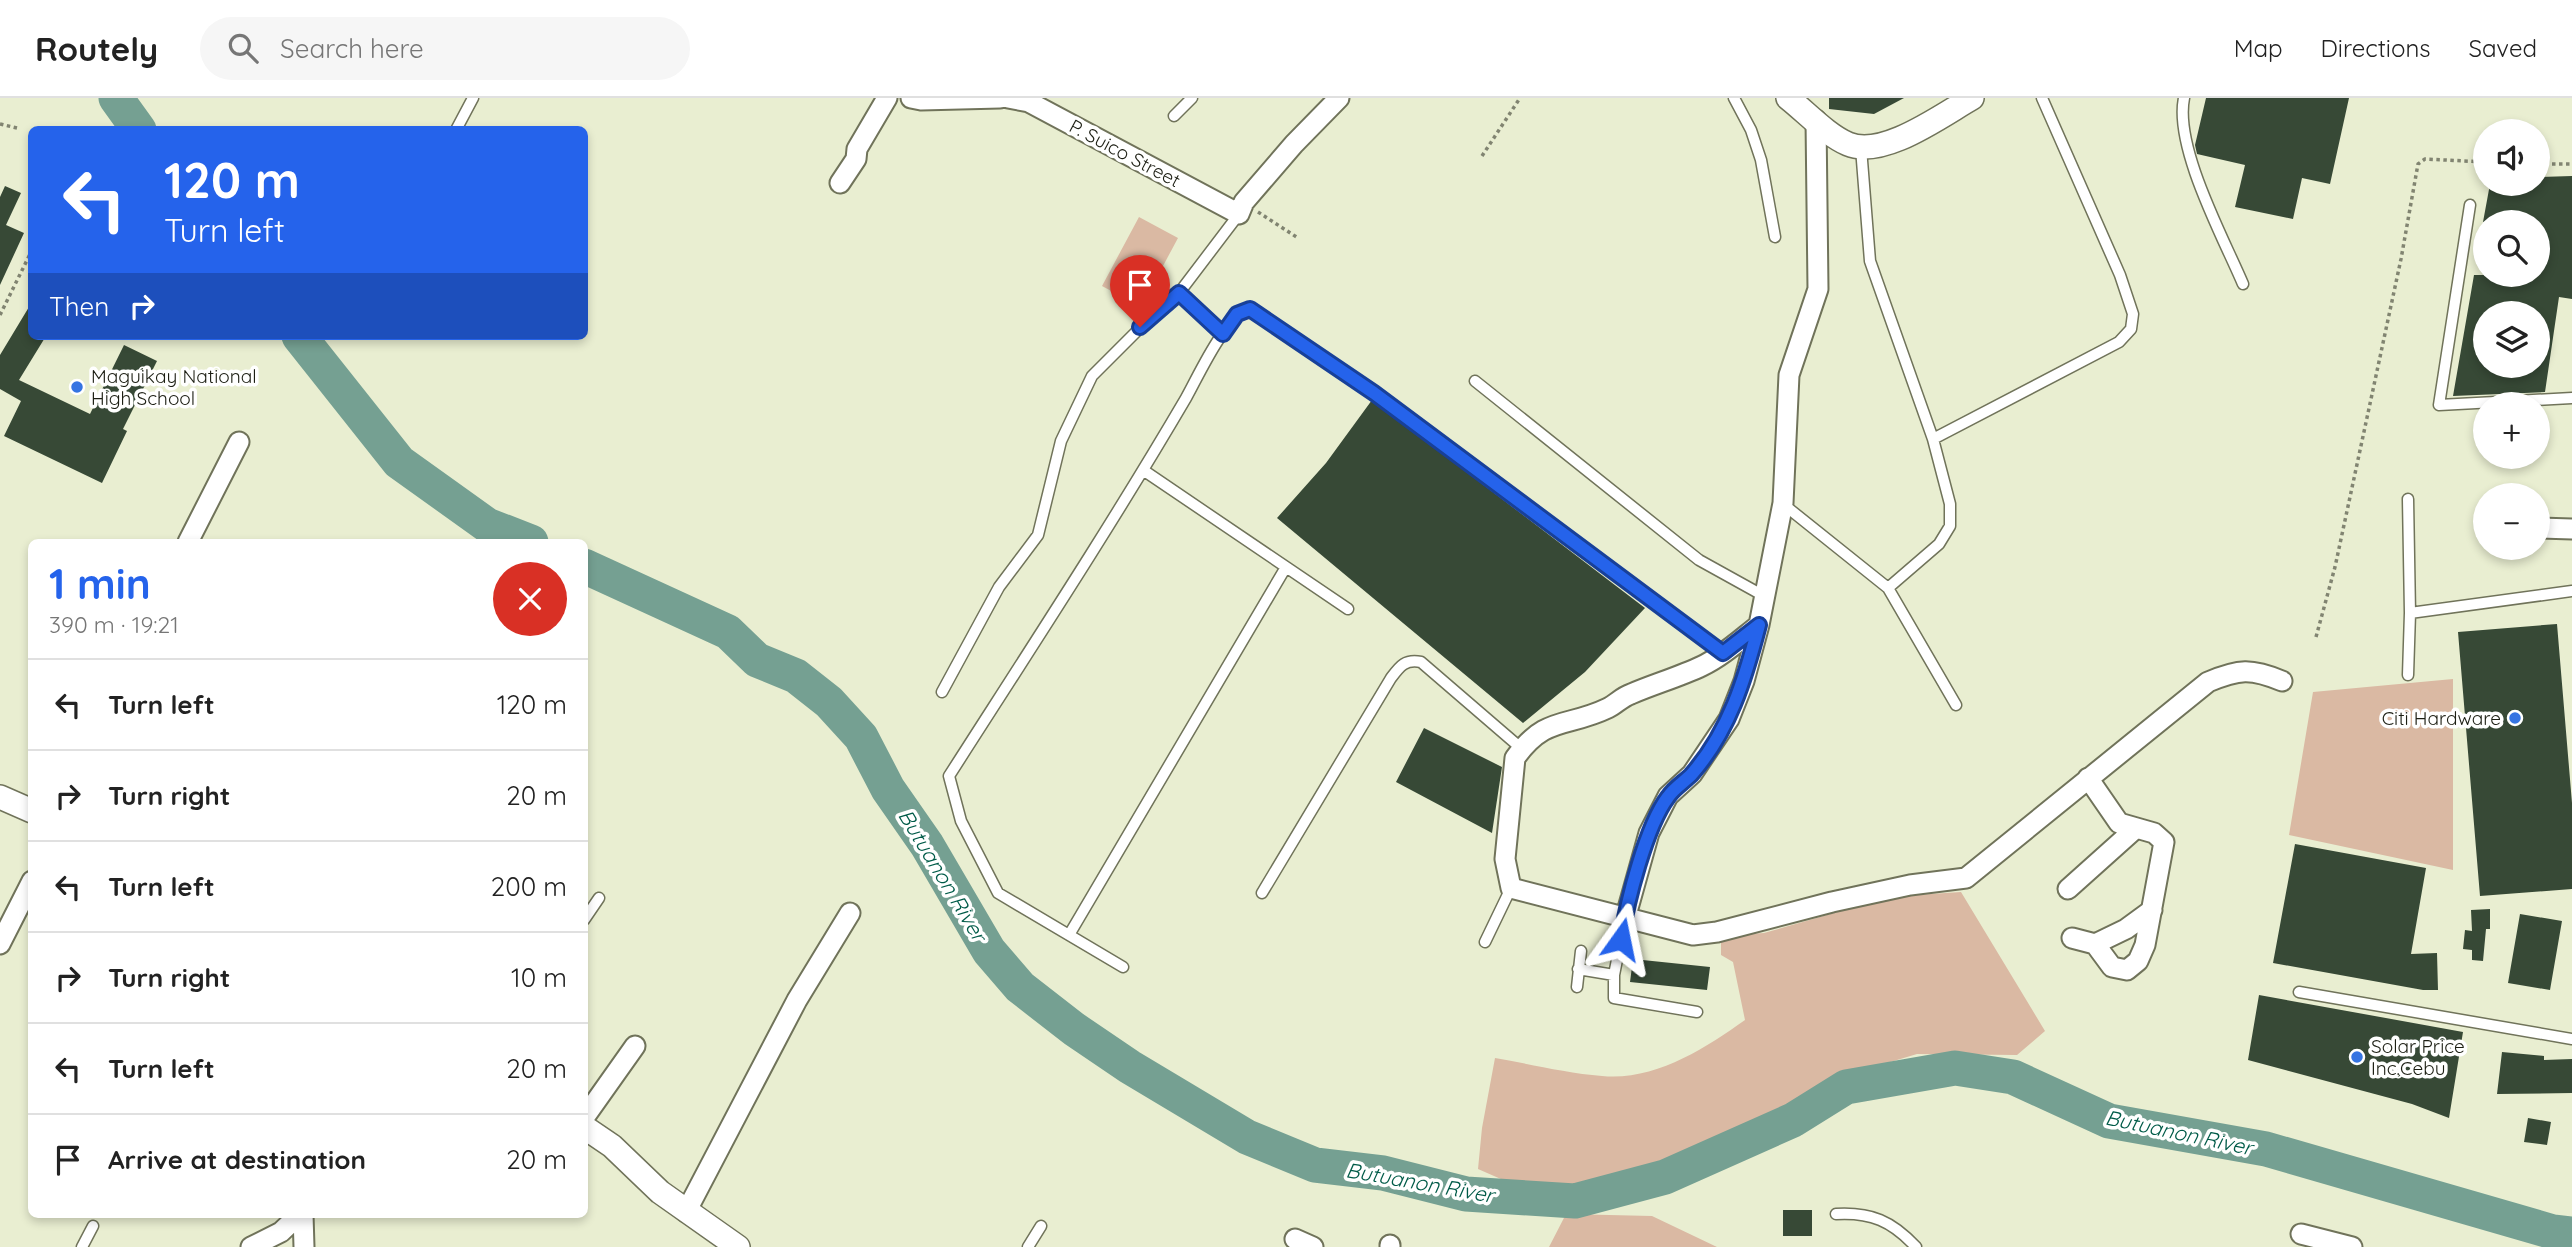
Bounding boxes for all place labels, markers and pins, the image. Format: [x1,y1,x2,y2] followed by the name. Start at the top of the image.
[1110,255,1170,327] pin
[91,364,257,410] place label: Maguikay National High School
[69,379,85,395] marker: Maguikay National High School
[2382,706,2501,730] place label: Citi Hardware
[2507,710,2523,726] marker: Citi Hardware
[2371,1034,2465,1080] place label: Solar Price Inc.Cebu
[2349,1049,2365,1065] marker: Solar Price Inc.Cebu

